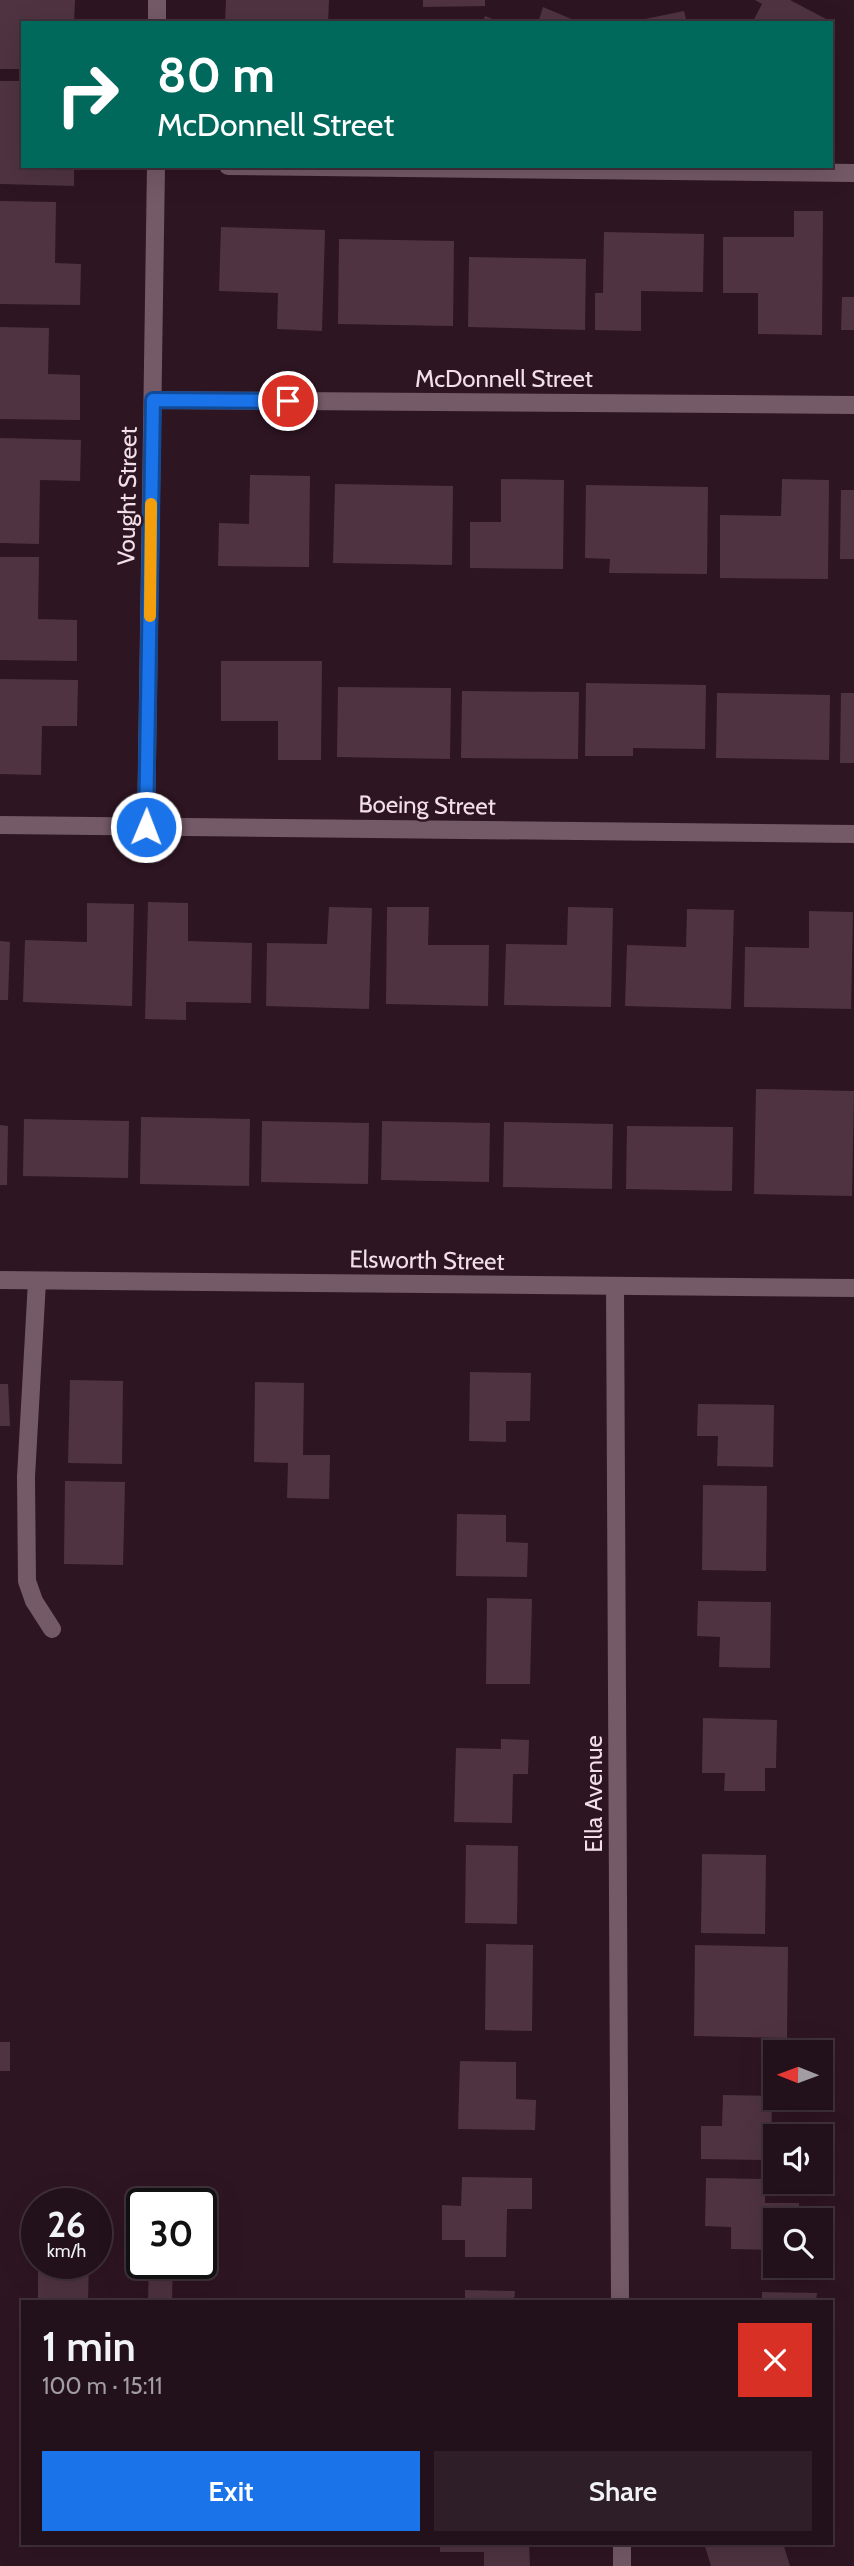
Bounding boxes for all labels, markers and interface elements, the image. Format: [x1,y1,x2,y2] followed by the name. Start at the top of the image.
[157,45,275,104] text: 80 m
[42,49,133,140] icon: right
[157,105,394,144] text: McDonnell Street
[415,364,593,393] street label: McDonnell Street
[258,371,318,431] pin
[269,382,307,420] icon: arrive
[111,426,143,566] street label: Vought Street
[358,789,496,821] street label: Boeing Street
[109,790,183,864] position arrow
[349,1244,505,1276] street label: Elsworth Street
[579,1735,608,1853] street label: Ella Avenue
[763,2040,833,2110] north arrow
[763,2040,833,2278] map controls
[763,2124,833,2194] button: sound
[126,2188,217,2279] speed limit sign: 30
[47,2203,86,2246] text: 26
[763,2208,833,2278] button: search
[47,2240,86,2262] text: km/h
[42,2320,136,2372] text: 1 min
[738,2323,812,2397] button: close
[42,2372,163,2400] text: 100 m · 15:11
[42,2451,420,2531] button: Exit
[434,2451,812,2531] button: Share

